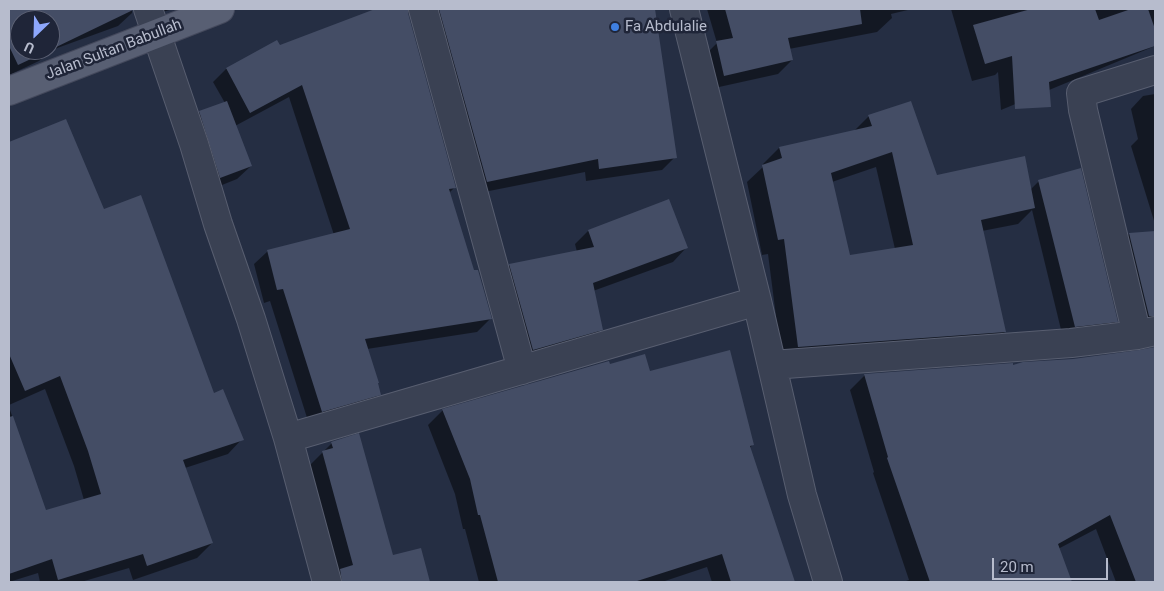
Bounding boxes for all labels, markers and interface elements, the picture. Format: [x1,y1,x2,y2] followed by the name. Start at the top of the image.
[10,10,60,60] north arrow
[44,16,184,84] street label: Jalan Sultan Babullah
[625,18,707,36] place label: Fa Abdulalie
[609,21,621,33] marker: Fa Abdulalie
[22,39,37,57] text: U
[994,548,1110,580] scale bar
[1000,558,1034,576] text: 20 m

